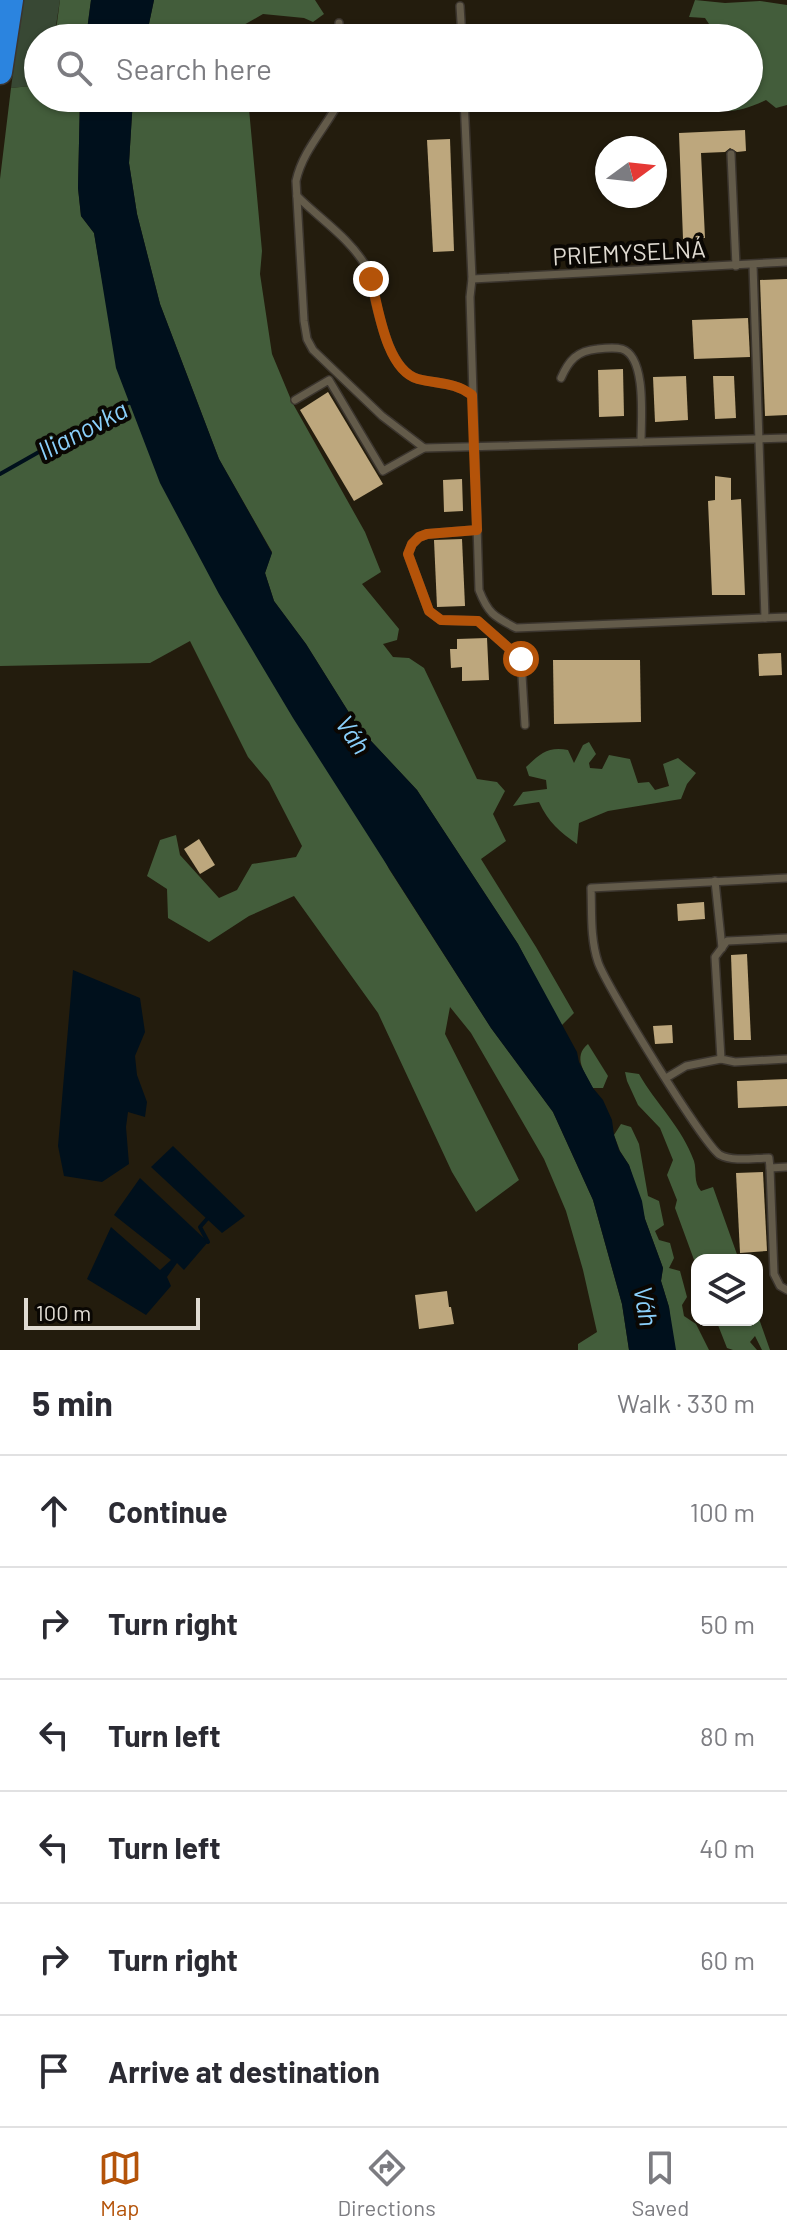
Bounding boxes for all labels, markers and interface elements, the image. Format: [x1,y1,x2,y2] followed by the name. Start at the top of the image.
[24,24,763,112] search box
[52,46,96,90] icon: search
[116,50,272,86] text: Search here
[595,136,667,208] north arrow
[552,234,706,270] street label: PRIEMYSELNÁ
[353,261,389,297] route end
[32,392,132,466] water label: Ilianovka
[503,641,539,677] route start
[330,709,378,759] water label: Váh
[691,1254,763,1326] map controls
[691,1254,763,1326] button: layers
[628,1284,666,1328] water label: Váh
[24,1294,200,1330] scale bar
[36,1299,91,1325] text: 100 m
[32,1382,113,1423] text: 5 min
[617,1387,755,1418] text: Walk · 330 m
[32,1489,76,1533] icon: ahead
[108,1493,228,1529] text: Continue
[690,1496,755,1527] text: 100 m
[32,1601,76,1645] icon: right
[108,1605,238,1641] text: Turn right
[700,1608,755,1639] text: 50 m
[32,1713,76,1757] icon: left
[108,1717,221,1753] text: Turn left
[700,1720,755,1751] text: 80 m
[32,1825,76,1869] icon: left
[108,1829,221,1865] text: Turn left
[699,1832,755,1863] text: 40 m
[32,1937,76,1981] icon: right
[108,1941,238,1977] text: Turn right
[700,1944,755,1975] text: 60 m
[32,2049,76,2093] icon: arrive
[108,2053,380,2089] text: Arrive at destination
[98,2146,142,2220] tab: Map
[337,2146,436,2220] tab: Directions
[631,2146,689,2220] tab: Saved

